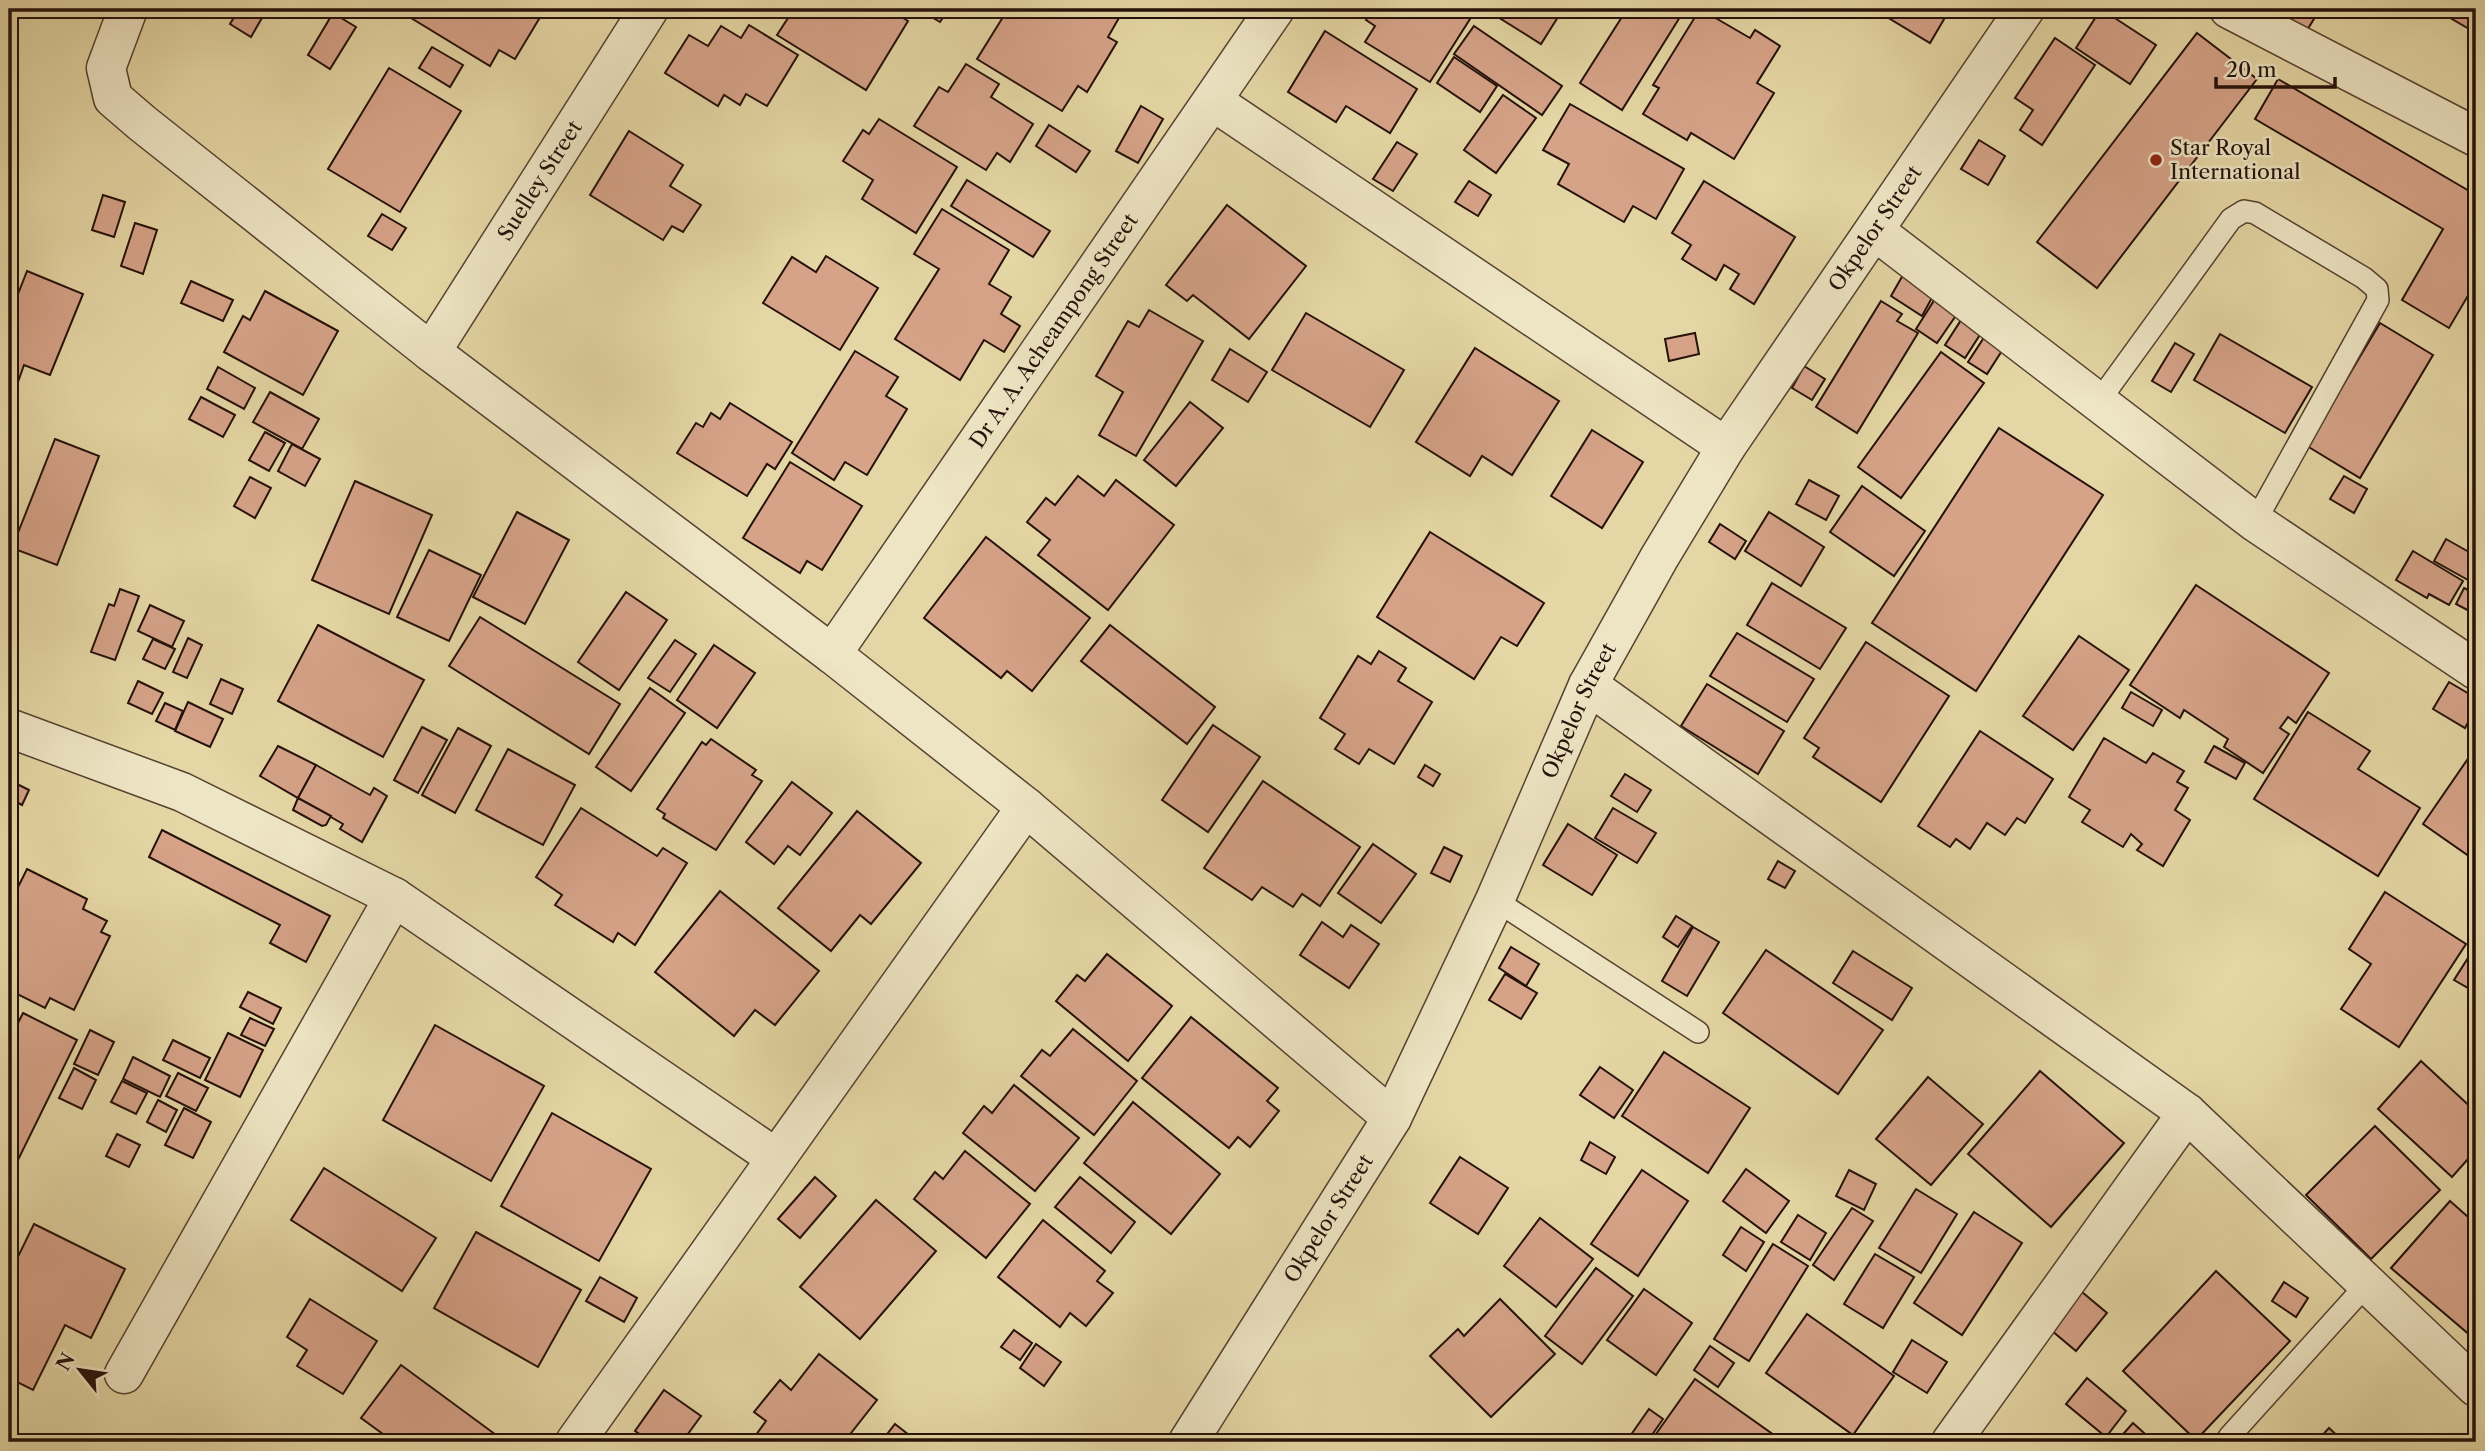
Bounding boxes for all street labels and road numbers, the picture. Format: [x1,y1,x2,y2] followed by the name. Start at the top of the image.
[492,115,587,245] street label: Suelley Street
[1823,160,1927,296] street label: Okpelor Street
[964,208,1143,453] street label: Dr A. A. Acheampong Street
[1536,638,1621,782] street label: Okpelor Street
[1279,1149,1378,1287] street label: Okpelor Street

